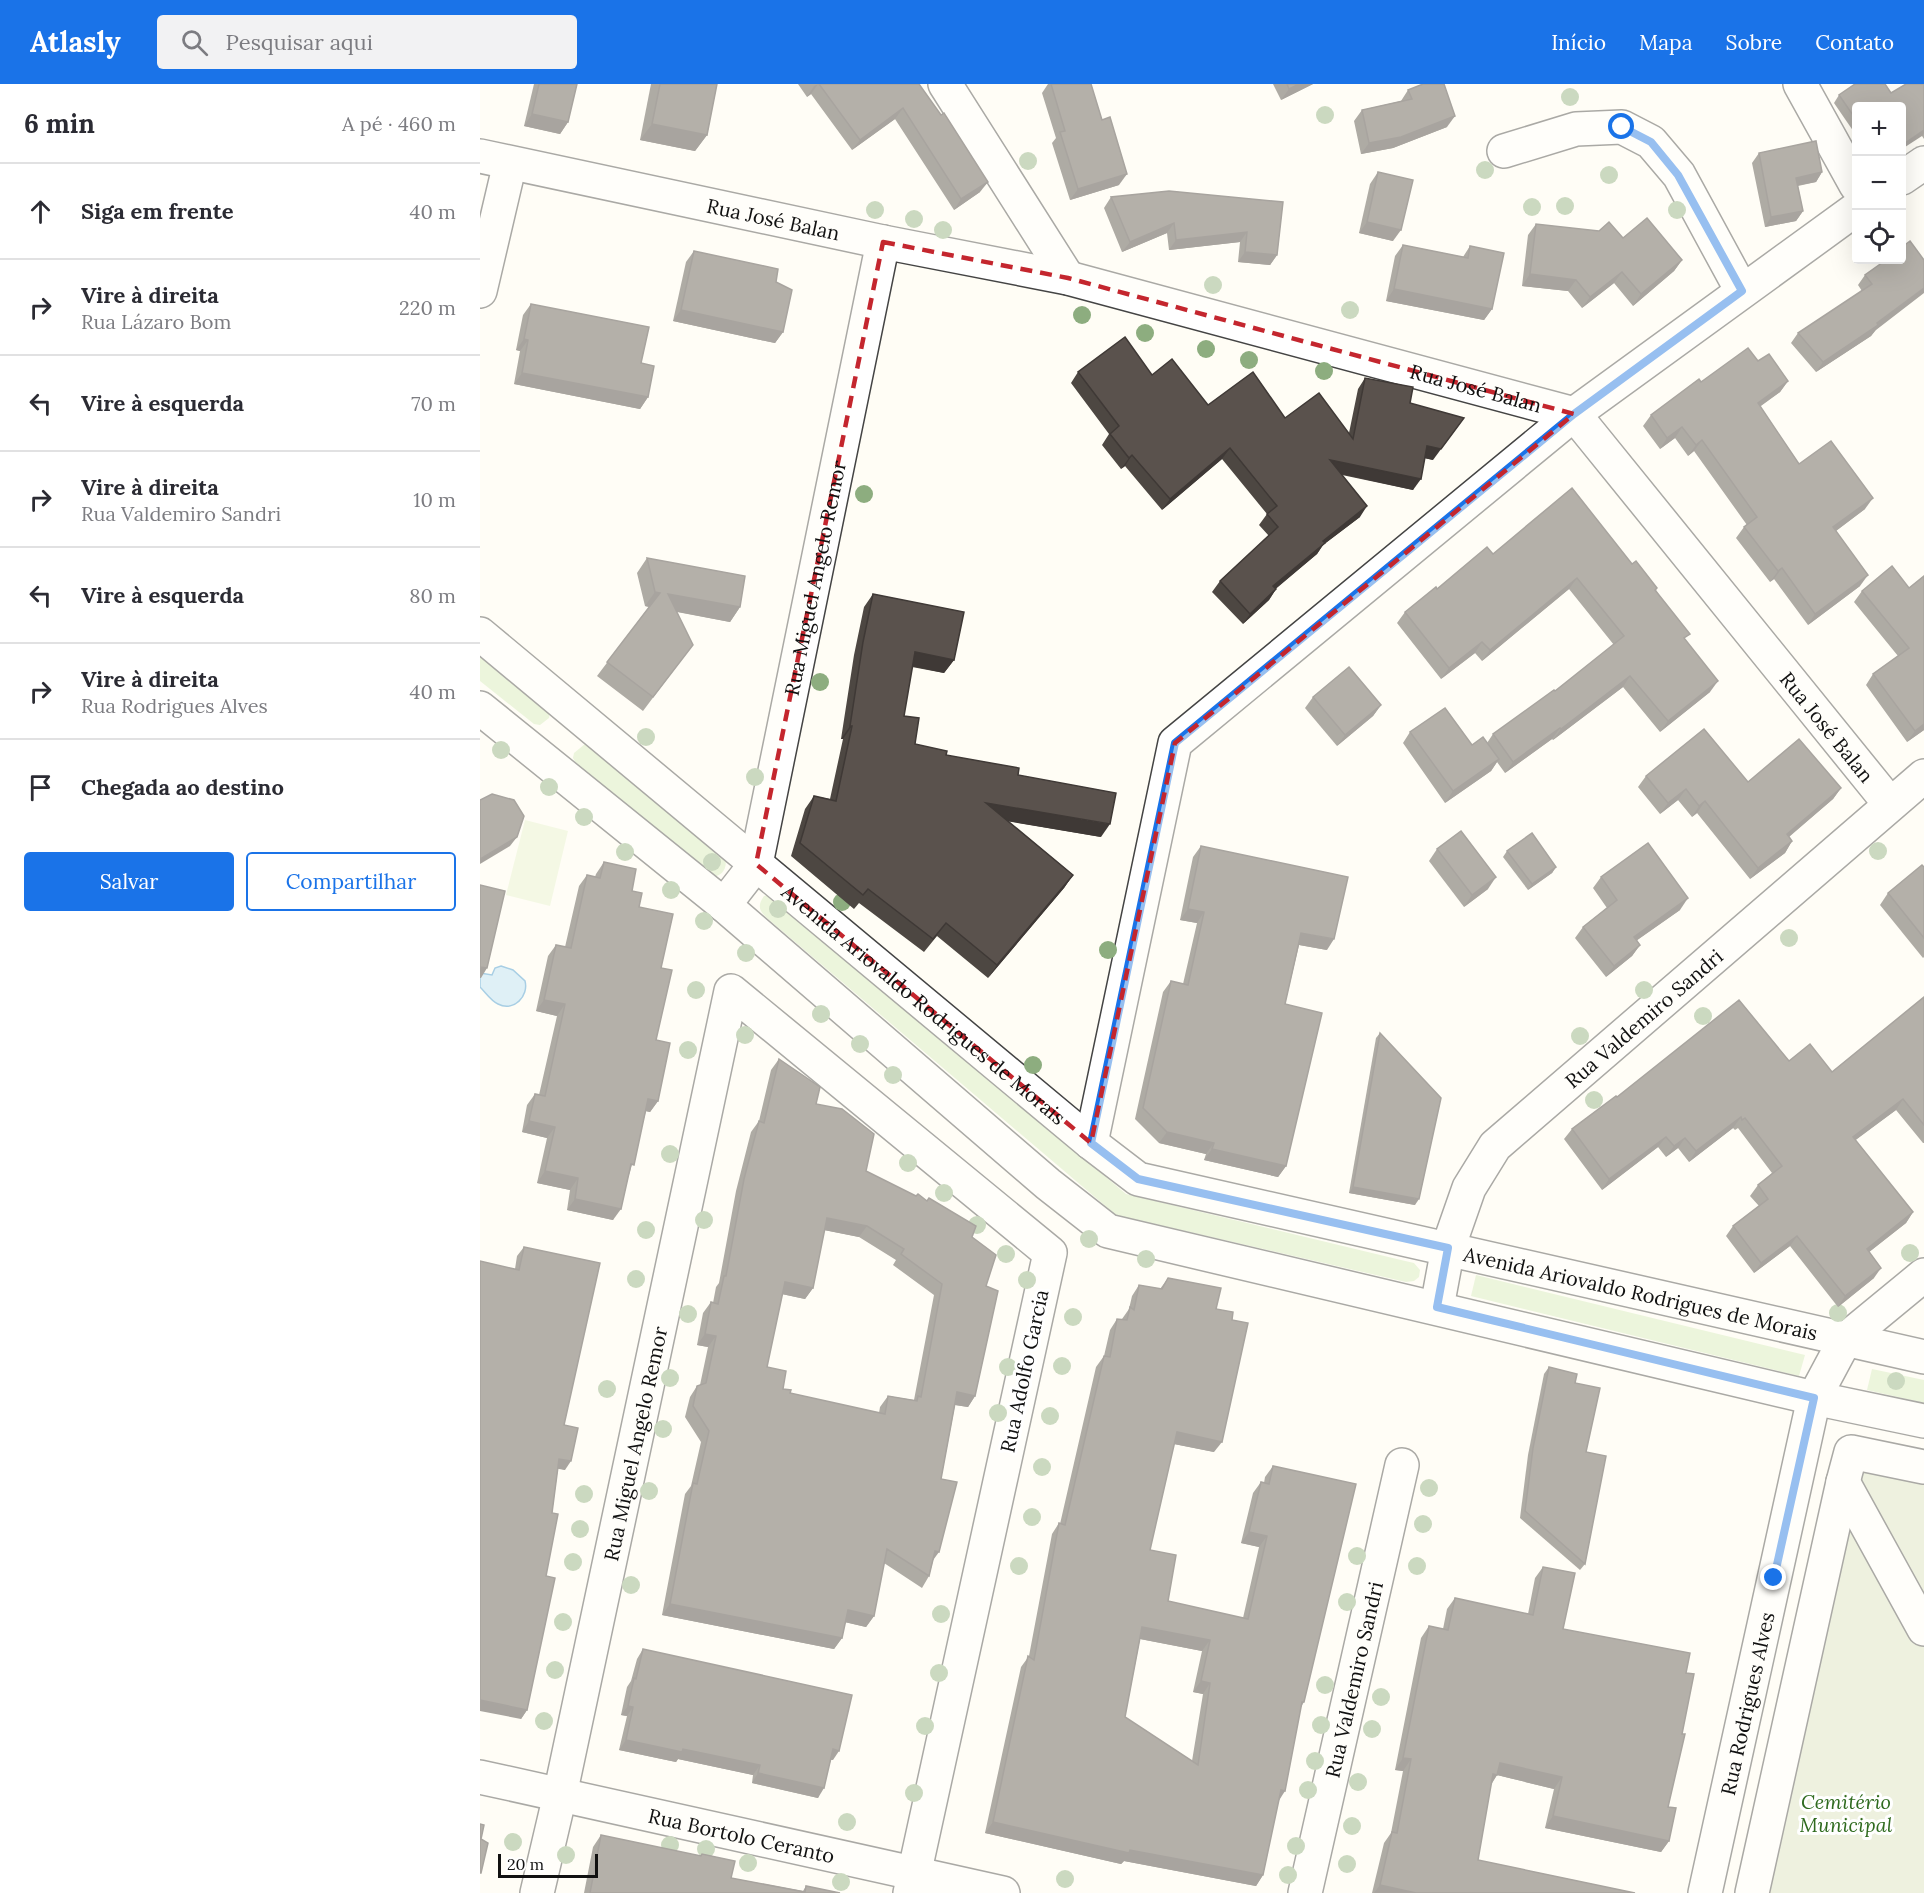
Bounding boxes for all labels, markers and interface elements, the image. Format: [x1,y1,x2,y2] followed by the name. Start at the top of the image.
[157,15,577,69] search box
[30,24,121,60] text: Atlasly
[178,26,211,59] icon: search
[226,28,373,56] text: Pesquisar aqui
[1551,29,1606,56] text: Início
[1639,29,1693,56] text: Mapa
[1726,29,1782,56] text: Sobre
[1815,29,1894,56] text: Contato
[1852,102,1906,264] map controls
[1852,102,1906,156] button: +
[24,107,95,140] text: 6 min
[342,111,456,136] text: A pé · 460 m
[1608,113,1634,139] route start
[1852,156,1906,210] button: −
[705,192,842,245] street label: Rua José Balan
[24,195,57,228] icon: ahead
[81,197,234,225] text: Siga em frente
[410,199,456,224] text: 40 m
[1852,210,1906,264] button: locate
[81,281,219,309] text: Vire à direita
[24,291,57,324] icon: right
[399,295,456,320] text: 220 m
[81,309,231,334] text: Rua Lázaro Bom
[1407,358,1545,417] street label: Rua José Balan
[24,387,57,420] icon: left
[81,389,244,417] text: Vire à esquerda
[411,391,456,416] text: 70 m
[778,458,851,698] street label: Rua Miguel Angelo Remor
[81,473,219,501] text: Vire à direita
[24,483,57,516] icon: right
[413,487,456,512] text: 10 m
[81,501,281,526] text: Rua Valdemiro Sandri
[24,579,57,612] icon: left
[81,581,244,609] text: Vire à esquerda
[409,583,456,608] text: 80 m
[81,665,219,693] text: Vire à direita
[1775,666,1880,787] street label: Rua José Balan
[24,675,57,708] icon: right
[410,679,456,704] text: 40 m
[81,693,268,718] text: Rua Rodrigues Alves
[24,771,57,804] icon: arrive
[81,773,284,801] text: Chegada ao destino
[24,852,234,911] button: Salvar
[246,852,456,911] button: Compartilhar
[776,878,1071,1129] street label: Avenida Ariovaldo Rodrigues de Morais
[1559,943,1727,1093] street label: Rua Valdemiro Sandri
[1461,1240,1820,1345] street label: Avenida Ariovaldo Rodrigues de Morais
[995,1287,1053,1455] street label: Rua Adolfo Garcia
[598,1324,672,1563] street label: Rua Miguel Angelo Remor
[1760,1564,1786,1590] route end
[1319,1579,1388,1780] street label: Rua Valdemiro Sandri
[1714,1610,1779,1797] street label: Rua Rodrigues Alves
[1800,1789,1893,1837] park label: Cemitério Municipal
[646,1802,837,1868] street label: Rua Bortolo Ceranto
[498,1851,598,1878] scale bar
[507,1854,544,1874] text: 20 m

